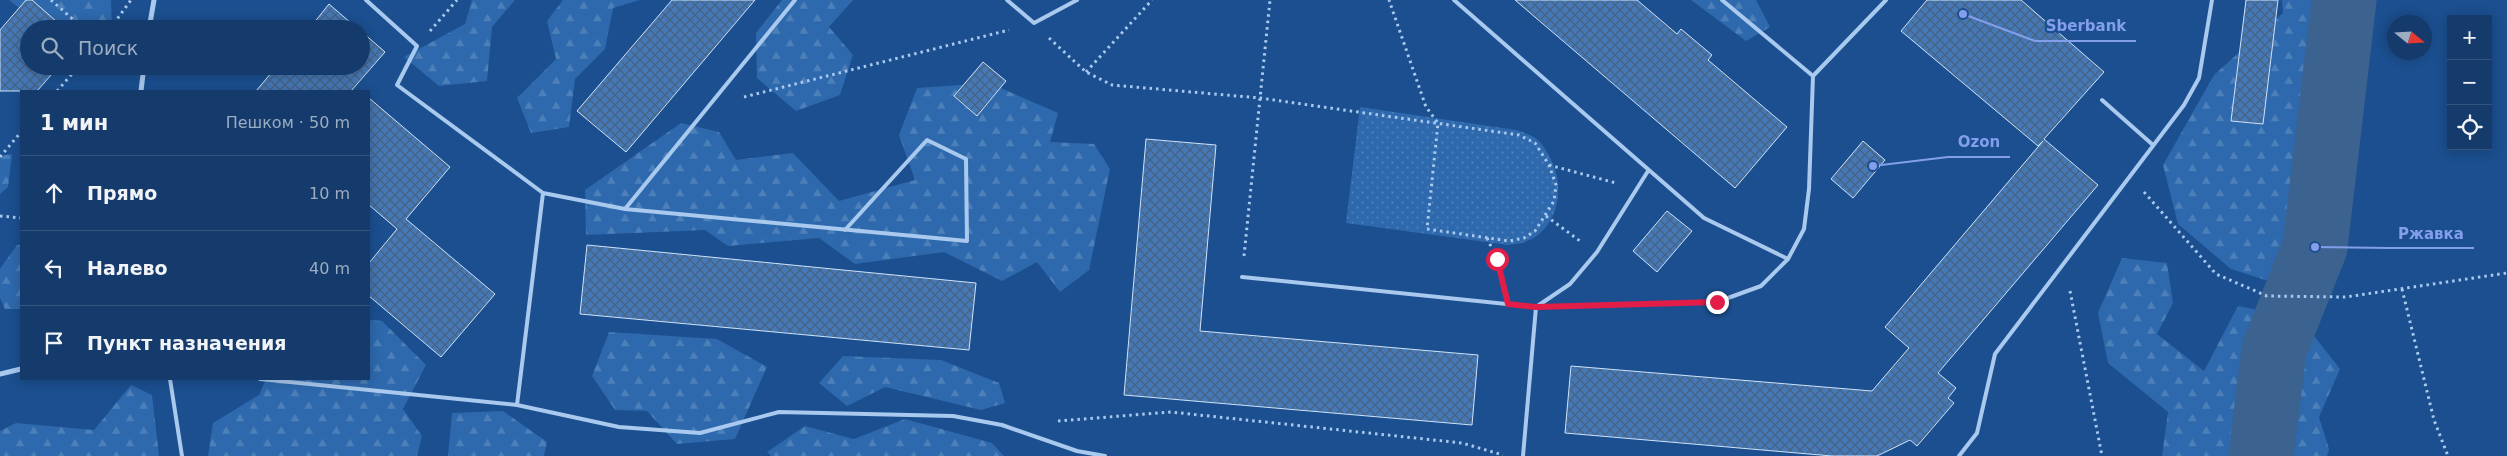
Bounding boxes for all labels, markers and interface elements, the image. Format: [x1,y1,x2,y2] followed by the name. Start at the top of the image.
[2035,11,2136,41] callout: Sberbank
[2387,15,2432,60] north arrow
[2447,15,2492,150] map controls
[2447,15,2492,60] button: +
[2046,17,2127,35] text: Sberbank
[20,20,370,75] search box
[38,34,66,62] icon: search
[78,37,138,59] text: Поиск
[2447,60,2492,105] button: −
[2447,105,2492,150] button: locate
[40,111,108,135] text: 1 мин
[226,113,350,132] text: Пешком · 50 m
[1948,127,2010,157] callout: Ozon
[1958,133,2000,151] text: Ozon
[40,179,68,207] icon: ahead
[87,182,157,204] text: Прямо
[309,184,350,203] text: 10 m
[2388,218,2474,248] callout: Ржавка
[2398,225,2464,243] text: Ржавка
[1486,248,1509,271] route start
[40,254,68,282] icon: left
[87,257,168,279] text: Налево
[309,259,350,278] text: 40 m
[1706,291,1729,314] route end
[40,329,68,357] icon: arrive
[87,332,286,354] text: Пункт назначения

